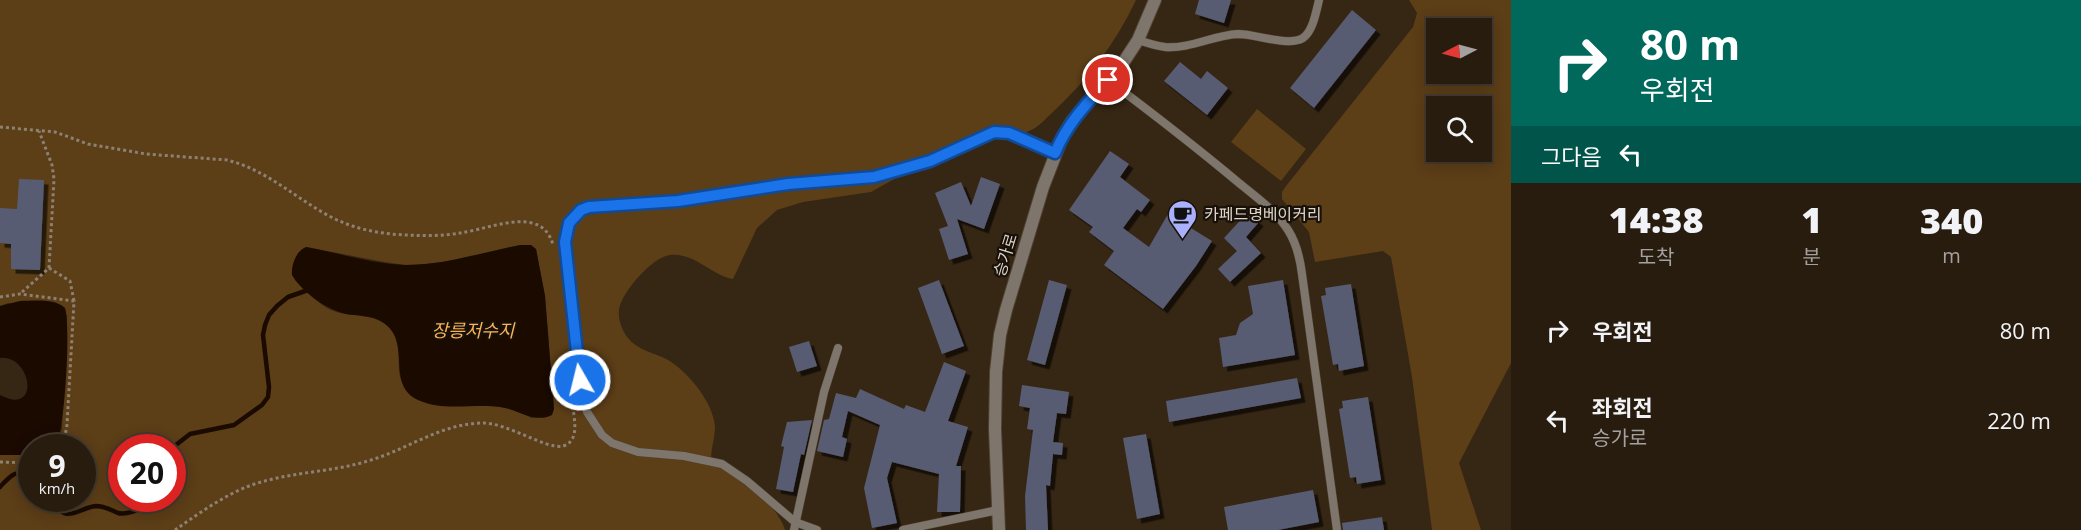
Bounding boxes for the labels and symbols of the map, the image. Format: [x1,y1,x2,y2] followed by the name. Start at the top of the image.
[1426,18,1492,84] north arrow
[1082,54,1133,105] pin
[1167,198,1199,240] cafe icon: 카페드명베이커리
[1204,203,1322,225] place label: 카페드명베이커리
[988,230,1022,279] street label: 승가로
[432,318,516,342] water label: 장릉저수지
[548,348,612,412] position arrow
[108,434,186,512] speed limit sign: 20

